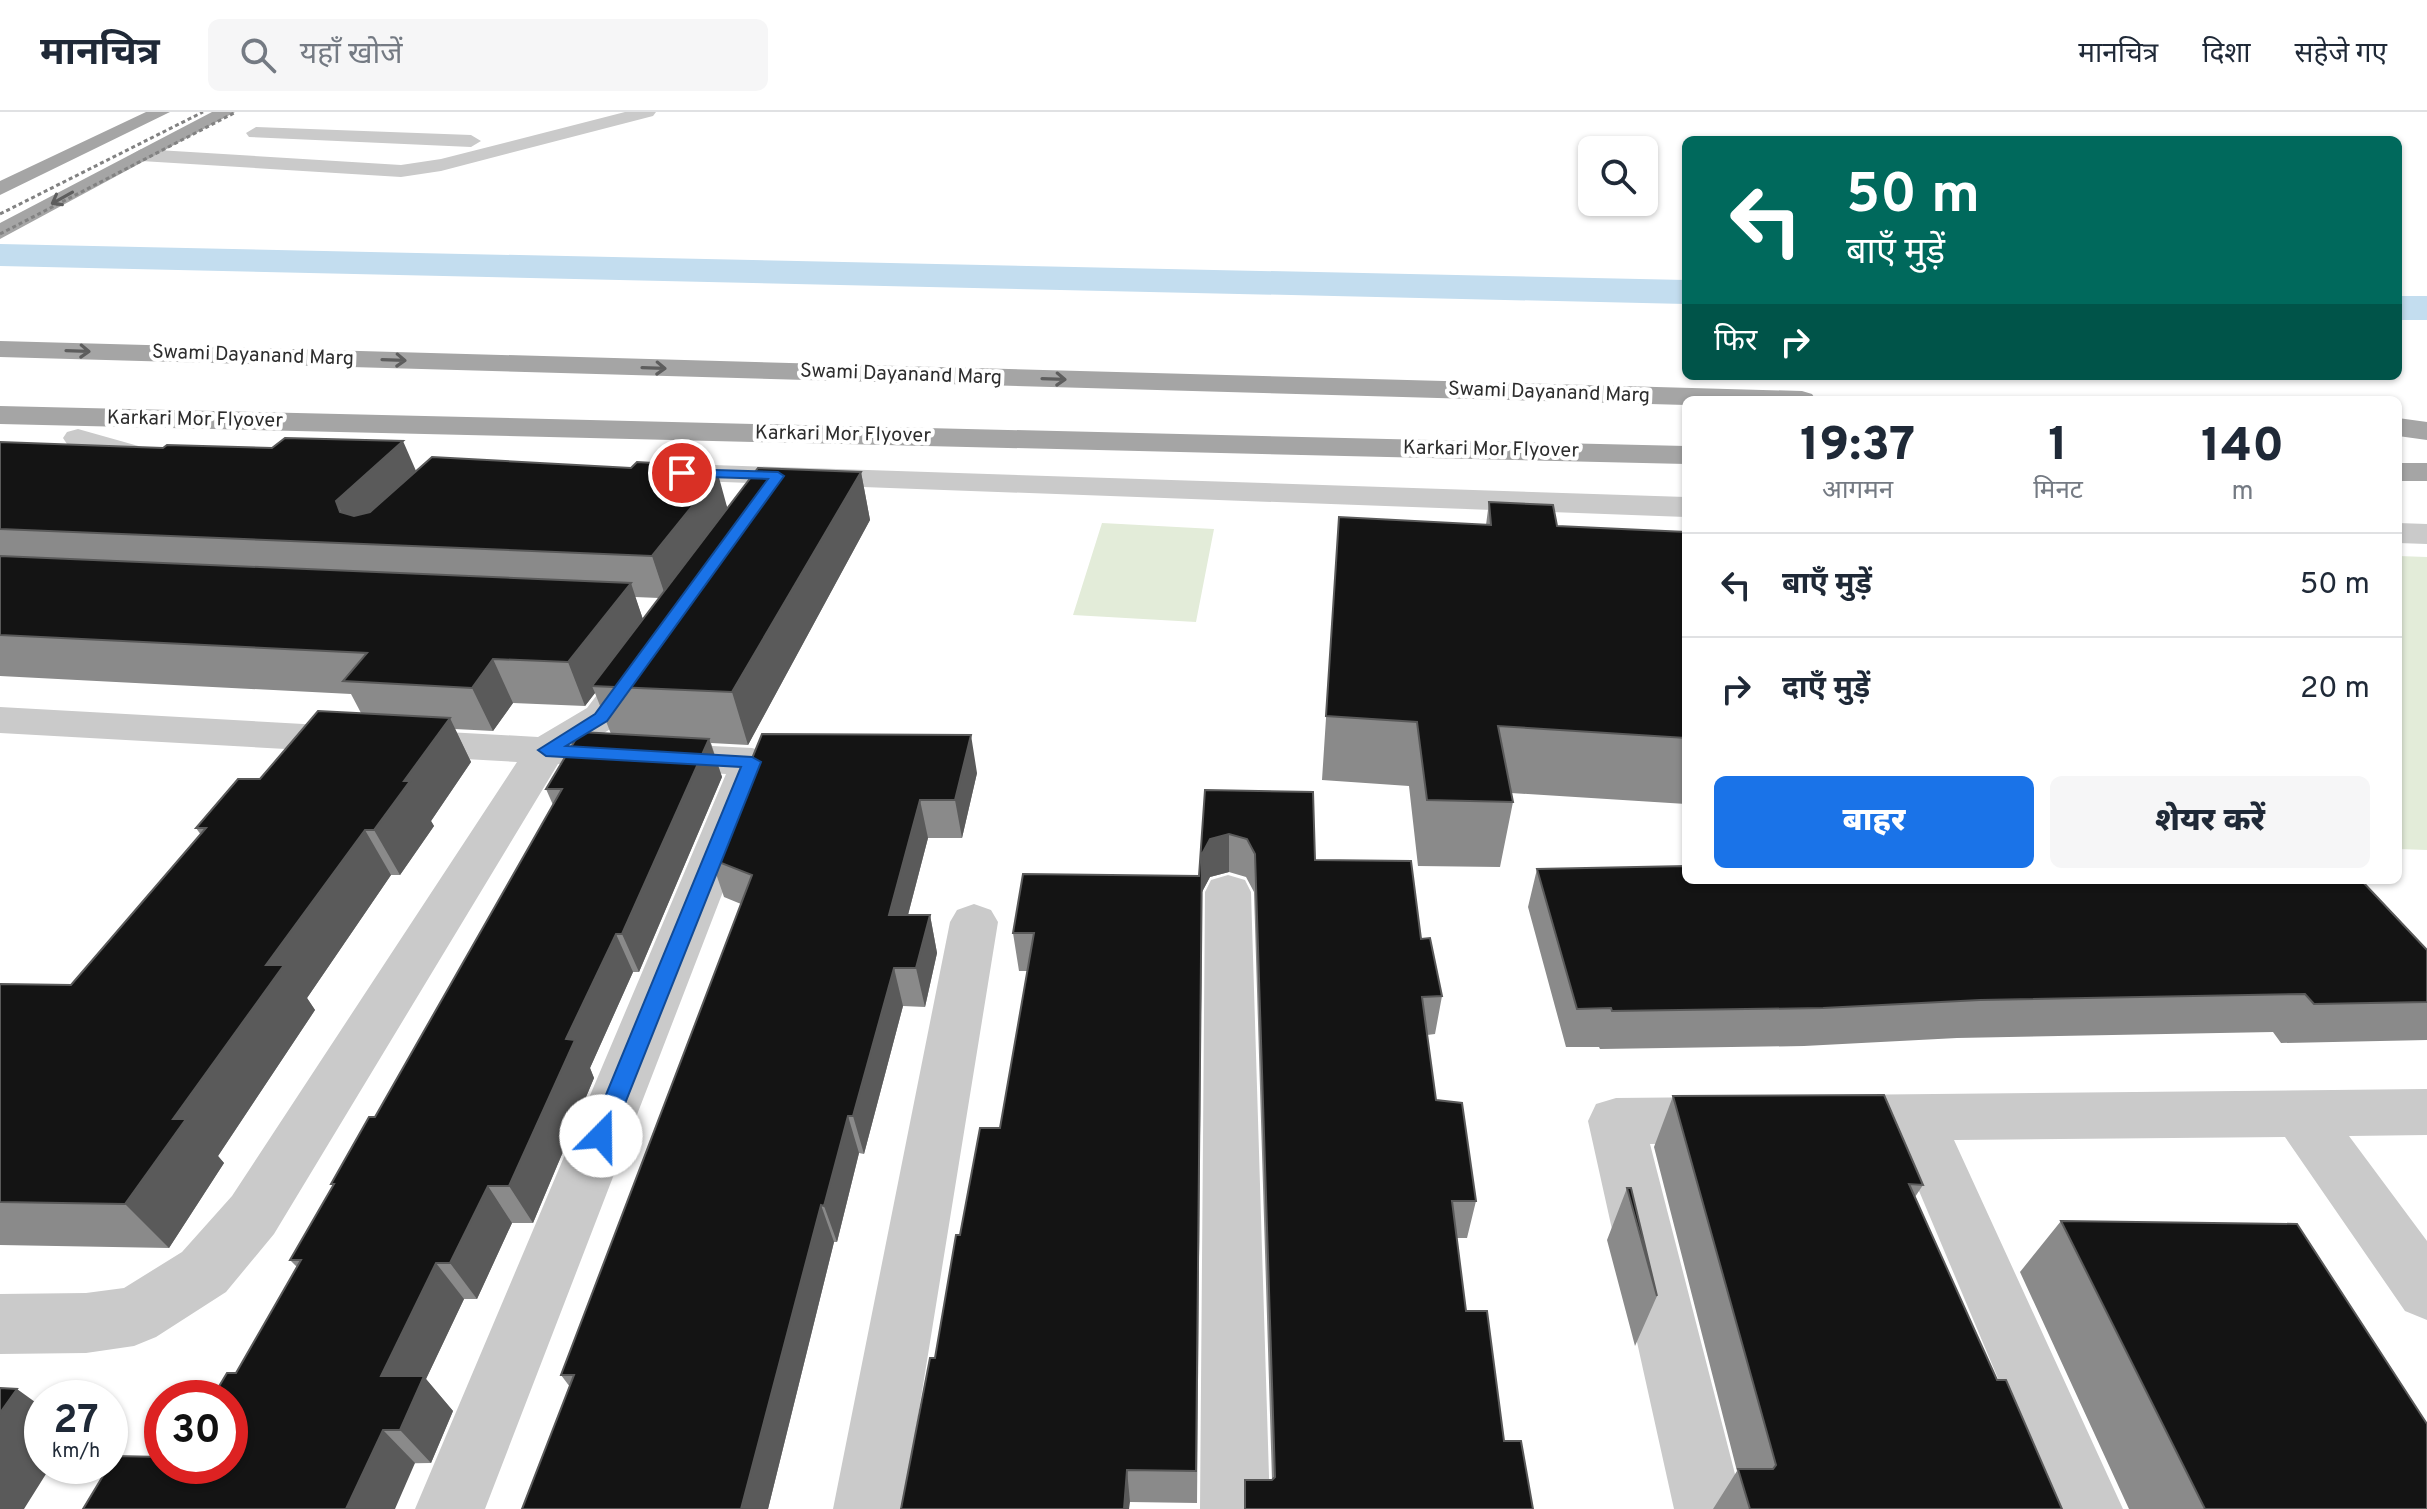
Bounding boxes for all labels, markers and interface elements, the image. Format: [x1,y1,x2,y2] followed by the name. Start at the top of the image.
[208,19,768,91] search box
[40,30,160,79] text: मानचित्र
[236,33,280,77] icon: search
[300,37,403,74] text: यहाँ खोजें
[2078,37,2158,73] text: मानचित्र
[2202,37,2251,73] text: दिशा
[2295,37,2387,73] text: सहेजे गए
[1578,136,1658,216] map controls
[1578,136,1658,216] button: search
[1846,162,1980,232] text: 50 m
[1714,168,1818,272] icon: left
[50,191,74,206] one-way arrow
[1846,231,1945,277] text: बाएँ मुड़ें
[1773,320,1817,364] icon: right
[1714,324,1757,361] text: फिर
[152,339,354,373] street label: Swami Dayanand Marg
[64,344,91,359] one-way arrow
[380,353,407,368] one-way arrow
[800,358,1002,392] street label: Swami Dayanand Marg
[640,360,667,375] one-way arrow
[1040,371,1067,386] one-way arrow
[1448,376,1650,410] street label: Swami Dayanand Marg
[107,405,284,435] street label: Karkari Mor Flyover
[1800,417,1915,477] text: 19:37
[2048,417,2068,477] text: 1
[2201,418,2284,478] text: 140
[755,420,932,450] street label: Karkari Mor Flyover
[1403,435,1580,465] street label: Karkari Mor Flyover
[648,439,716,507] pin
[660,451,704,495] icon: arrive
[1822,475,1893,508] text: आगमन
[2033,475,2083,508] text: मिनट
[2231,476,2253,509] text: m
[1714,563,1758,607] icon: left
[1782,567,1872,604] text: बाएँ मुड़ें
[2300,567,2370,604] text: 50 m
[1714,667,1758,711] icon: right
[1782,671,1870,708] text: दाएँ मुड़ें
[2300,671,2370,708] text: 20 m
[1714,776,2034,868] button: बाहर
[2050,776,2370,868] button: शेयर करें
[559,1094,643,1178] position arrow
[144,1380,248,1484] speed limit sign: 30
[53,1397,99,1447] text: 27
[52,1439,100,1465] text: km/h

